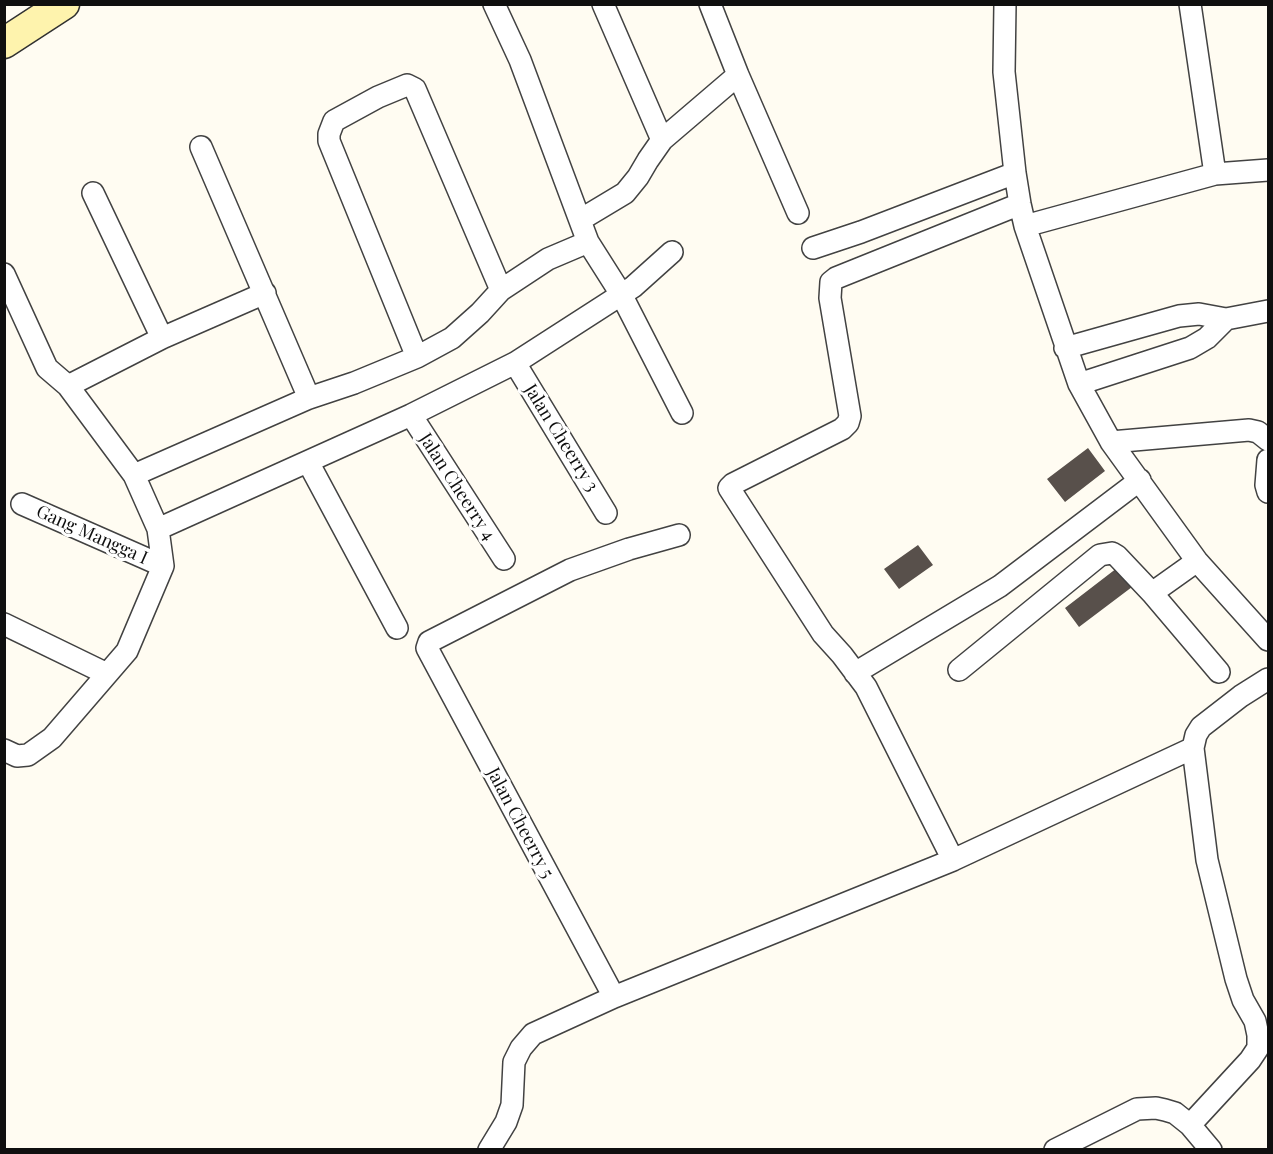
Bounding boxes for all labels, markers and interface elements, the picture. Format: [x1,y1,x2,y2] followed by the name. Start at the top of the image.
[519,380,603,496] street label: Jalan Cheerry 3
[414,429,500,545] street label: Jalan Cheerry 4
[33,501,151,569] street label: Gang Mangga I
[482,764,558,882] street label: Jalan Cheerry 5

